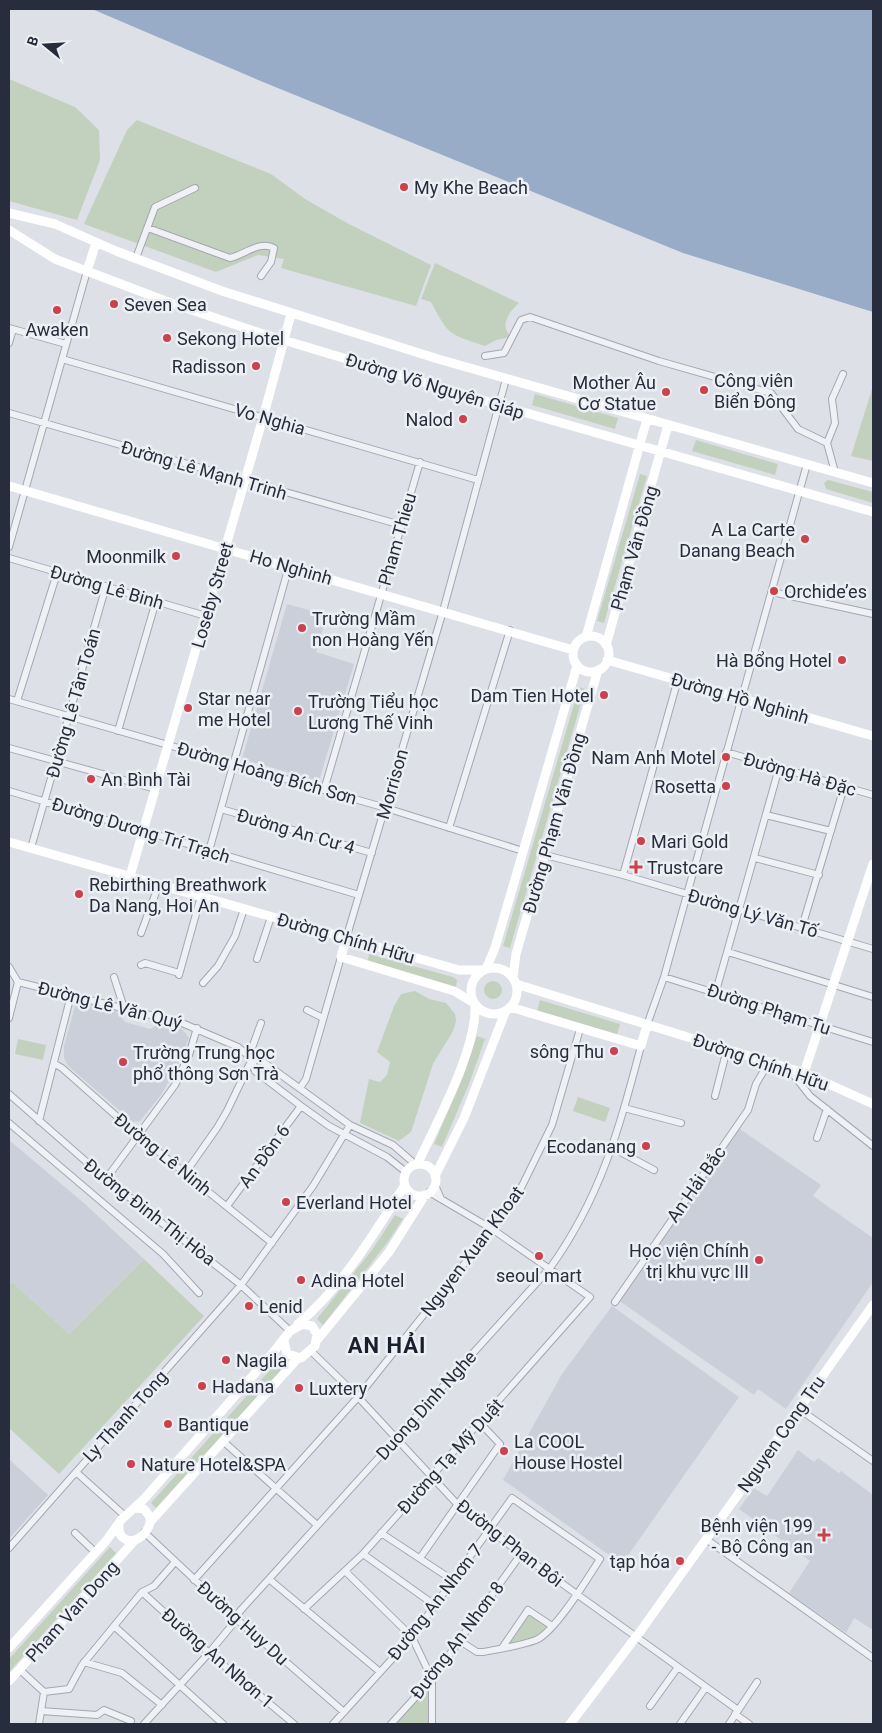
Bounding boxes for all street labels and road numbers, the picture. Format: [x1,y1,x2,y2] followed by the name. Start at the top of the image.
[343,349,527,423] street label: Đường Võ Nguyên Giáp
[232,399,308,439] street label: Vo Nghia
[119,436,289,504] street label: Đường Lê Mạnh Trinh
[606,483,662,613] street label: Phạm Văn Đồng
[374,490,420,588] street label: Pham Thieu
[187,539,237,650] street label: Loseby Street
[247,545,335,589] street label: Ho Nghinh
[48,561,166,613] street label: Đường Lê Binh
[42,626,104,780] street label: Đường Lê Tân Toán
[669,668,811,728] street label: Đường Hồ Nghinh
[518,730,590,916] street label: Đường Phạm Văn Đồng
[175,737,359,809] street label: Đường Hoàng Bích Sơn
[372,746,412,822] street label: Morrison
[741,748,859,800] street label: Đường Hà Đặc
[49,793,233,867] street label: Đường Dương Trí Trạch
[235,804,357,858] street label: Đường An Cư 4
[685,884,821,942] street label: Đường Lý Văn Tố
[275,908,417,968] street label: Đường Chính Hữu
[36,977,185,1033] street label: Đường Lê Văn Quý
[705,979,833,1039] street label: Đường Phạm Tu
[690,1029,832,1095] street label: Đường Chính Hữu
[110,1108,216,1200] street label: Đường Lê Ninh
[234,1120,294,1192] street label: An Đồn 6
[662,1142,730,1226] street label: An Hải Bắc
[80,1154,220,1270] street label: Đường Đinh Thị Hòa
[416,1182,528,1320] street label: Nguyen Xuan Khoat
[372,1346,480,1464] street label: Duong Dinh Nghe
[78,1366,172,1466] street label: Ly Thanh Tong
[733,1372,829,1496] street label: Nguyen Cong Tru
[393,1394,507,1518] street label: Đường Tạ Mỹ Duật
[453,1495,567,1591] street label: Đường Phan Bôi
[383,1540,487,1664] street label: Đường An Nhơn 7
[21,1556,123,1666] street label: Pham Van Dong
[193,1577,293,1669] street label: Đường Huy Du
[406,1577,508,1703] street label: Đường An Nhơn 8
[158,1604,278,1712] street label: Đường An Nhơn 1

